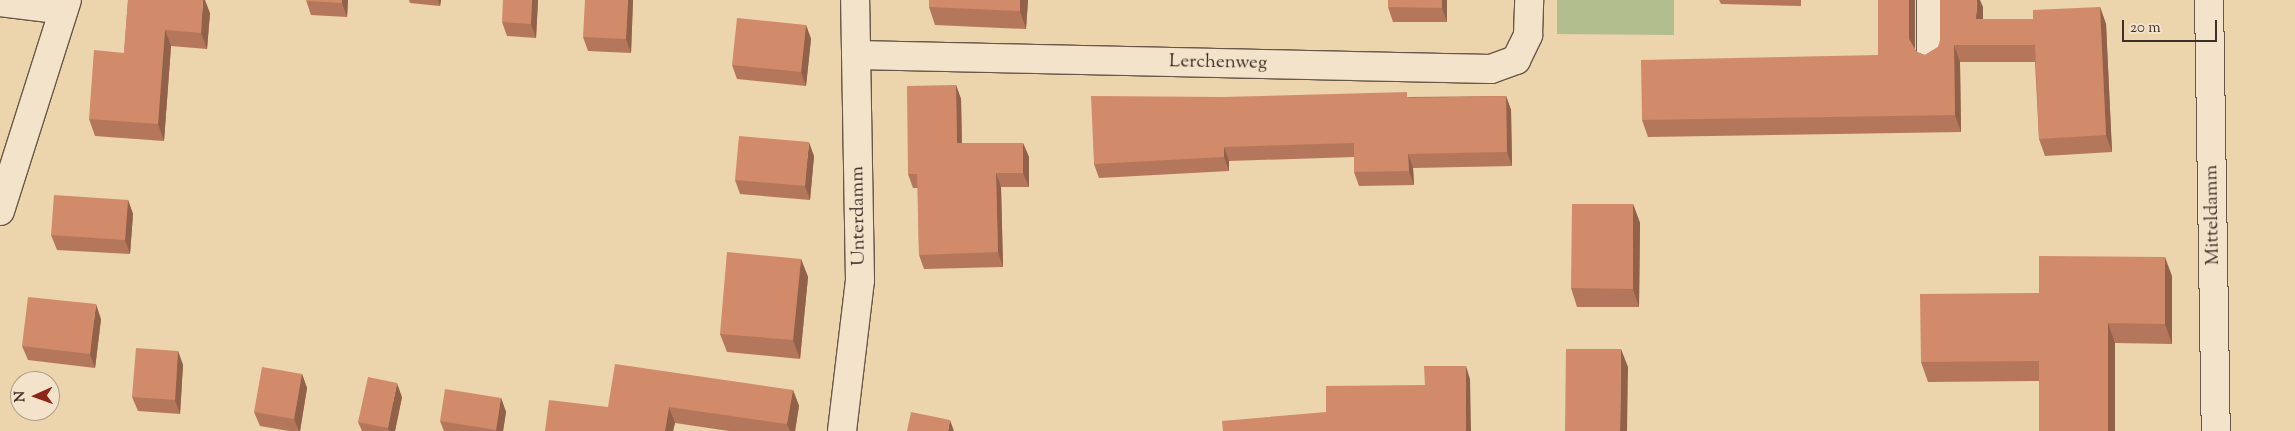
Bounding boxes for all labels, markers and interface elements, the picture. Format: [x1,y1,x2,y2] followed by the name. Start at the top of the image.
[2125,10,2220,42] scale bar
[2130,18,2161,39] text: 20 m
[1169,51,1267,75] street label: Lerchenweg
[2201,165,2225,265] street label: Mitteldamm
[847,166,871,266] street label: Unterdamm
[10,371,60,421] north arrow
[11,391,31,402] text: N

